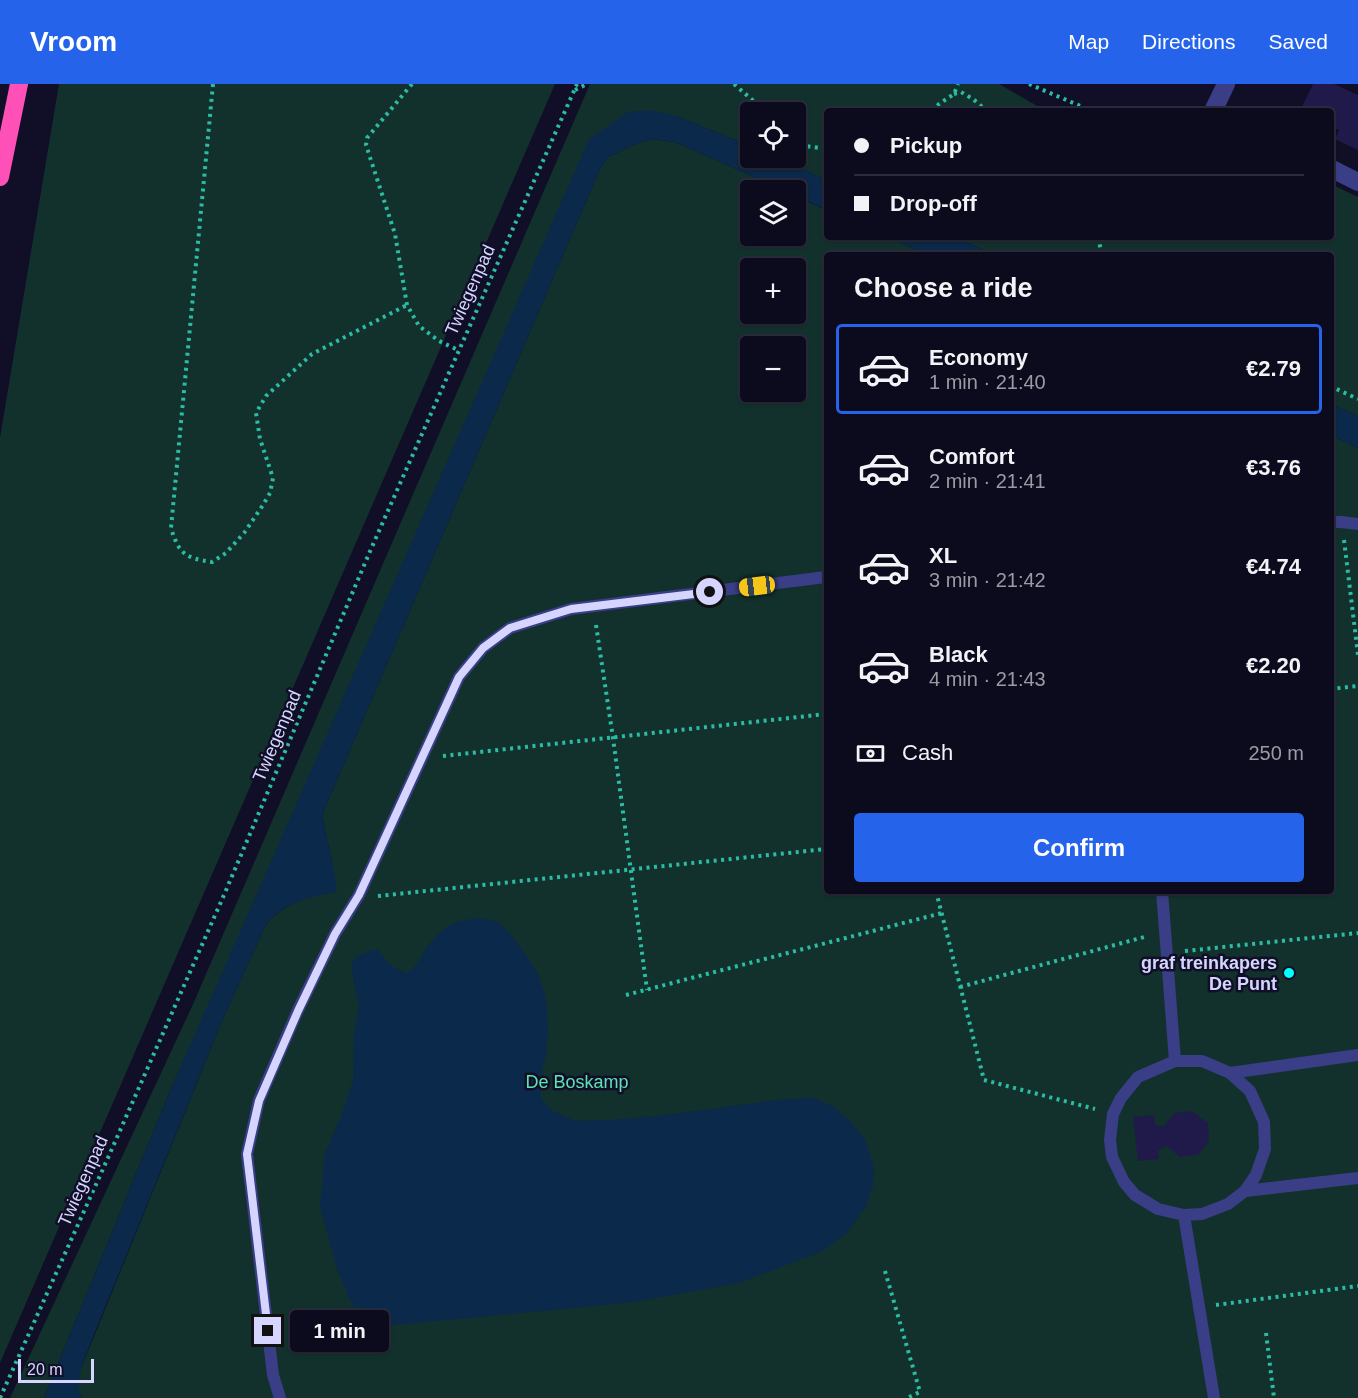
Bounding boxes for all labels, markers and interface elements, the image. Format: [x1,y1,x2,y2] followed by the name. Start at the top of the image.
[30,26,117,57] text: Vroom
[1068,30,1109,53] text: Map
[1142,30,1235,53] text: Directions
[1268,30,1328,53] text: Saved
[740,102,806,402] map controls
[740,102,806,168] button: locate
[890,133,962,158] text: Pickup
[740,180,806,246] button: layers
[890,191,977,216] text: Drop-off
[441,242,499,338] street label: Twiegenpad
[740,258,806,324] button: +
[854,273,1033,303] text: Choose a ride
[740,336,806,402] button: −
[857,342,911,396] icon: car
[929,345,1028,370] text: Economy
[1246,356,1301,381] text: €2.79
[929,371,1046,393] text: 1 min · 21:40
[857,441,911,495] icon: car
[929,444,1015,469] text: Comfort
[1246,455,1301,480] text: €3.76
[929,470,1046,492] text: 2 min · 21:41
[857,540,911,594] icon: car
[929,543,957,568] text: XL
[1246,554,1301,579] text: €4.74
[929,569,1046,591] text: 3 min · 21:42
[738,575,776,597] car
[696,578,723,605] route start
[857,639,911,693] icon: car
[929,642,988,667] text: Black
[1246,653,1301,678] text: €2.20
[929,668,1046,690] text: 4 min · 21:43
[249,687,305,785] street label: Twiegenpad
[854,737,887,770] icon: cash
[902,740,953,765] text: Cash
[1248,742,1304,764] text: 250 m
[854,813,1304,882] button: Confirm
[1141,953,1277,994] place label: graf treinkapers De Punt
[1282,966,1296,980] marker: graf treinkapers De Punt
[525,1072,629,1092] park label: De Boskamp
[54,1133,112,1229] street label: Twiegenpad
[289,1310,388,1352] callout: 1 min
[254,1317,281,1344] route end
[313,1320,366,1342] text: 1 min
[18,1356,94,1384] scale bar
[27,1361,63,1378] text: 20 m

